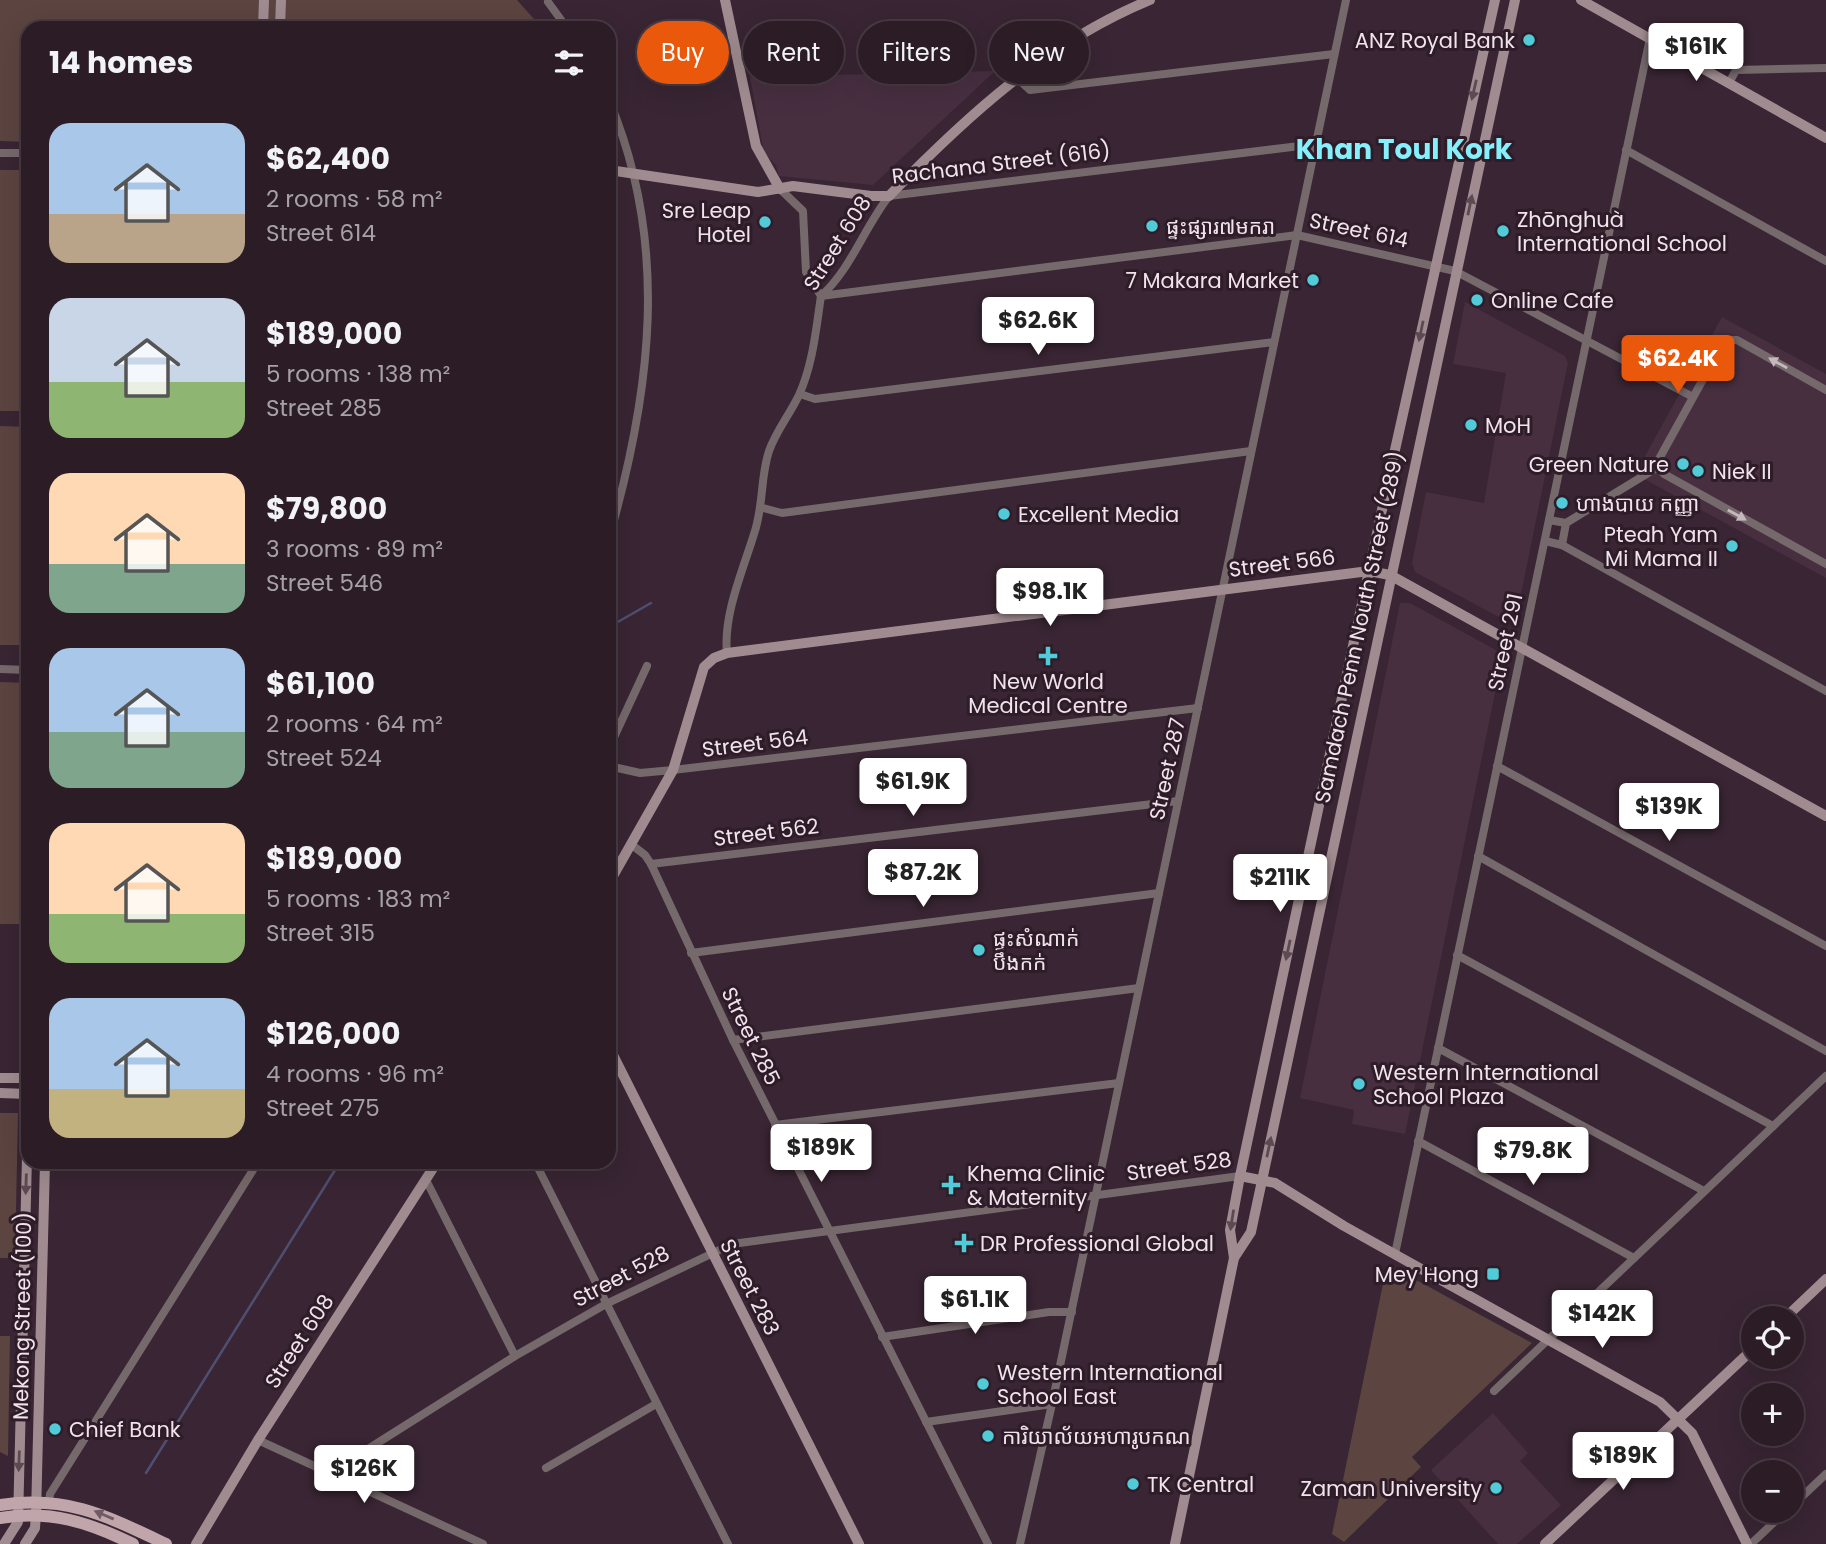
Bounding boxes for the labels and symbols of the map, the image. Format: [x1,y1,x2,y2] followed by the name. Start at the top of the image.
[1647,24,1745,83] pin: $161K
[1355,26,1515,55] place label: ANZ Royal Bank
[1521,32,1537,48] marker: ANZ Royal Bank
[1469,80,1480,102] one-way arrow
[1296,130,1513,169] district label: Khan Toul Kork
[890,135,1112,191] street label: Rachana Street (616)
[796,190,878,296] street label: Street 608
[1464,194,1475,216] one-way arrow
[662,196,751,249] place label: Sre Leap Hotel
[1307,205,1411,255] street label: Street 614
[1517,205,1727,258] place label: Zhōnghuà International School
[1166,212,1275,241] place label: ផ្ទះផ្សារ៧មករា
[757,214,773,230] marker: Sre Leap Hotel
[1144,218,1160,234] marker: ផ្ទះផ្សារ៧មករា
[1495,223,1511,239] marker: Zhōnghuà International School
[1125,266,1299,295] place label: 7 Makara Market
[1305,272,1321,288] marker: 7 Makara Market
[1491,286,1614,315] place label: Online Cafe
[1469,292,1485,308] marker: Online Cafe
[981,298,1095,357] pin: $62.6K
[1415,320,1426,342] one-way arrow
[1621,336,1735,395] pin: $62.4K
[1768,357,1787,369] one-way arrow
[1485,411,1531,440] place label: MoH
[1463,417,1479,433] marker: MoH
[1307,448,1411,806] street label: Samdach Penn Nouth Street (289)
[1529,450,1669,479] place label: Green Nature
[1675,456,1691,472] marker: Green Nature
[1712,457,1772,486] place label: Niek II
[1690,463,1706,479] marker: Niek II
[1576,489,1699,518] place label: ហាងបាយ កញ្ញា
[1554,495,1570,511] marker: ហាងបាយ កញ្ញា
[1018,500,1179,529] place label: Excellent Media
[996,506,1012,522] marker: Excellent Media
[1728,509,1747,521] one-way arrow
[1604,520,1718,573] place label: Pteah Yam Mi Mama II
[1724,538,1740,554] marker: Pteah Yam Mi Mama II
[1227,542,1337,584] street label: Street 566
[993,568,1107,628] pin: $98.1K
[1481,591,1529,693] street label: Street 291
[1038,646,1058,666] marker: New World Medical Centre
[968,667,1128,720] place label: New World Medical Centre
[1142,715,1192,823] street label: Street 287
[700,722,810,764] street label: Street 564
[856,758,970,818] pin: $61.9K
[1620,784,1718,843] pin: $139K
[712,811,820,853] street label: Street 562
[866,850,980,909] pin: $87.2K
[1231,855,1329,914] pin: $211K
[993,924,1079,977] place label: ផ្ទះសំណាក់ បឹងកក់
[1283,939,1294,961] one-way arrow
[971,942,987,958] marker: ផ្ទះសំណាក់ បឹងកក់
[715,982,787,1090] street label: Street 285
[1373,1058,1599,1111] place label: Western International School Plaza
[1351,1076,1367,1092] marker: Western International School Plaza
[772,1124,870,1184] pin: $189K
[1476,1128,1590,1187] pin: $79.8K
[1263,1136,1274,1158] one-way arrow
[1125,1144,1233,1188] street label: Street 528
[967,1159,1105,1212] place label: Khema Clinic & Maternity
[21,1174,32,1196] one-way arrow
[941,1175,961,1195] marker: Khema Clinic & Maternity
[1226,1209,1237,1231] one-way arrow
[6,1212,38,1420] street label: Mekong Street (100)
[980,1229,1214,1258] place label: DR Professional Global
[954,1233,974,1253] marker: DR Professional Global
[713,1234,787,1340] street label: Street 283
[568,1238,674,1314] street label: Street 528
[1375,1260,1479,1289] place label: Mey Hong
[1485,1266,1501,1282] marker: Mey Hong
[918,1276,1032,1336] pin: $61.1K
[258,1288,340,1394] street label: Street 608
[1553,1290,1651,1350] pin: $142K
[997,1358,1223,1411] place label: Western International School East
[975,1376,991,1392] marker: Western International School East
[69,1415,181,1444] place label: Chief Bank
[47,1421,63,1437] marker: Chief Bank
[1002,1422,1191,1451] place label: ការិយាល័យអហារូបកណ
[980,1428,996,1444] marker: ការិយាល័យអហារូបកណ
[1574,1432,1672,1492] pin: $189K
[315,1446,413,1505] pin: $126K
[13,1450,25,1472] one-way arrow
[1147,1470,1254,1499] place label: TK Central
[1301,1474,1482,1503] place label: Zaman University
[1125,1476,1141,1492] marker: TK Central
[1488,1480,1504,1496] marker: Zaman University
[93,1510,114,1521] one-way arrow

